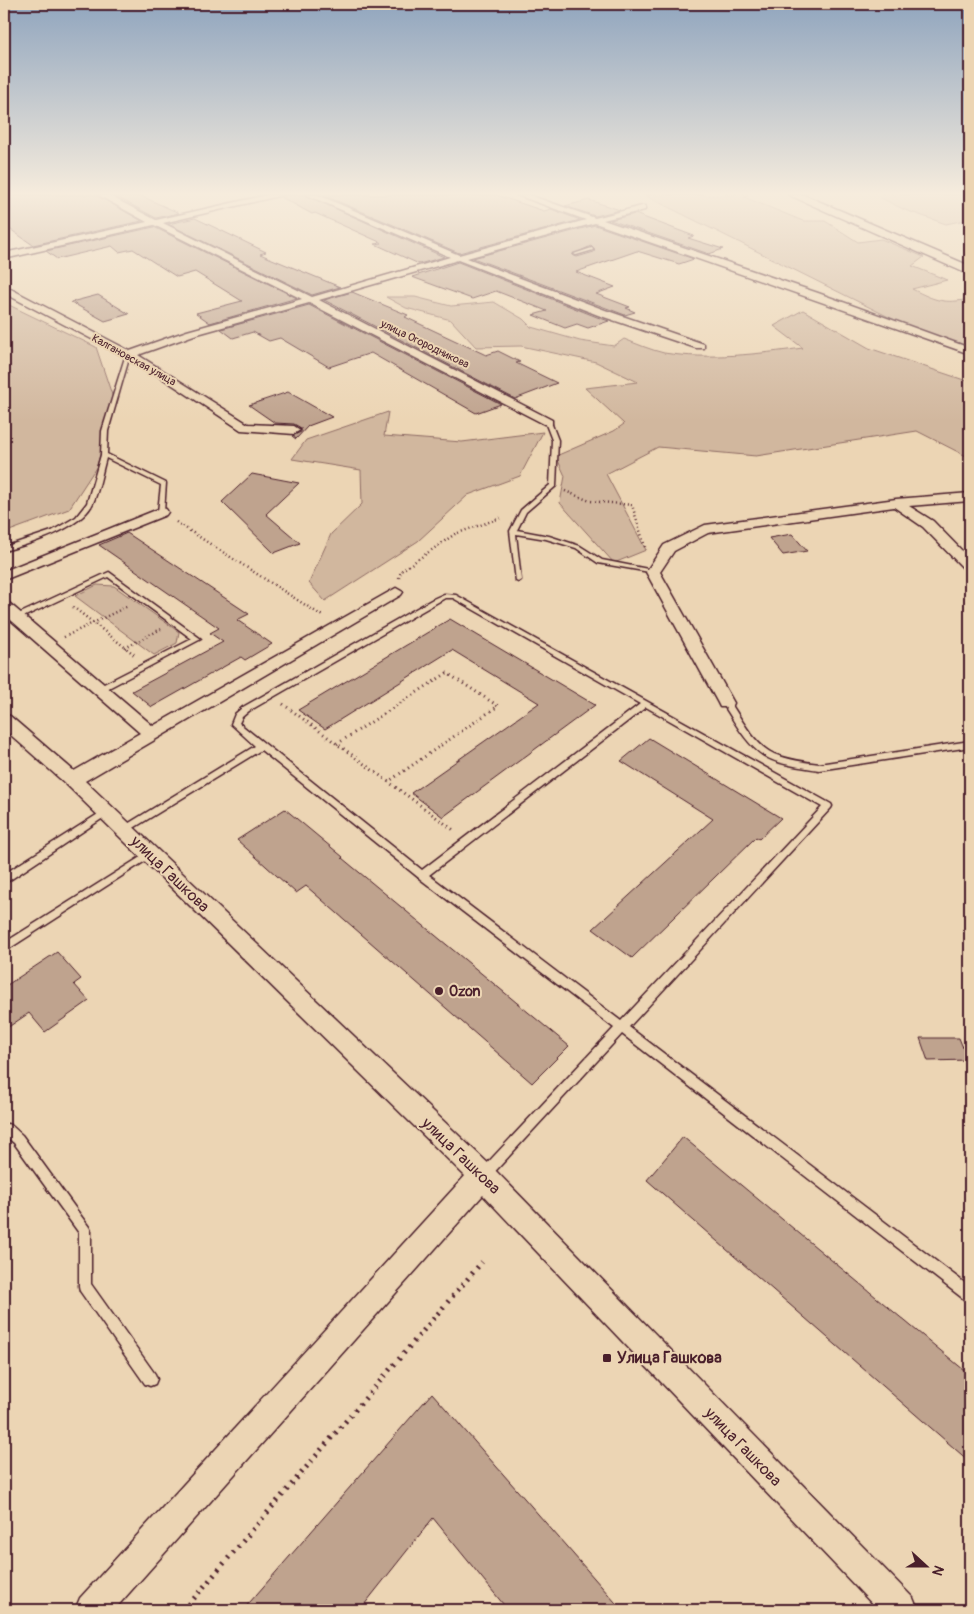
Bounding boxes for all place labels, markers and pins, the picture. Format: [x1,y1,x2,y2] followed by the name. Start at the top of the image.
[449,983,481,1000] place label: Ozon
[433,985,445,997] marker: Ozon
[617,1348,722,1368] place label: Улица Гашкова
[601,1352,613,1364] marker: Улица Гашкова

